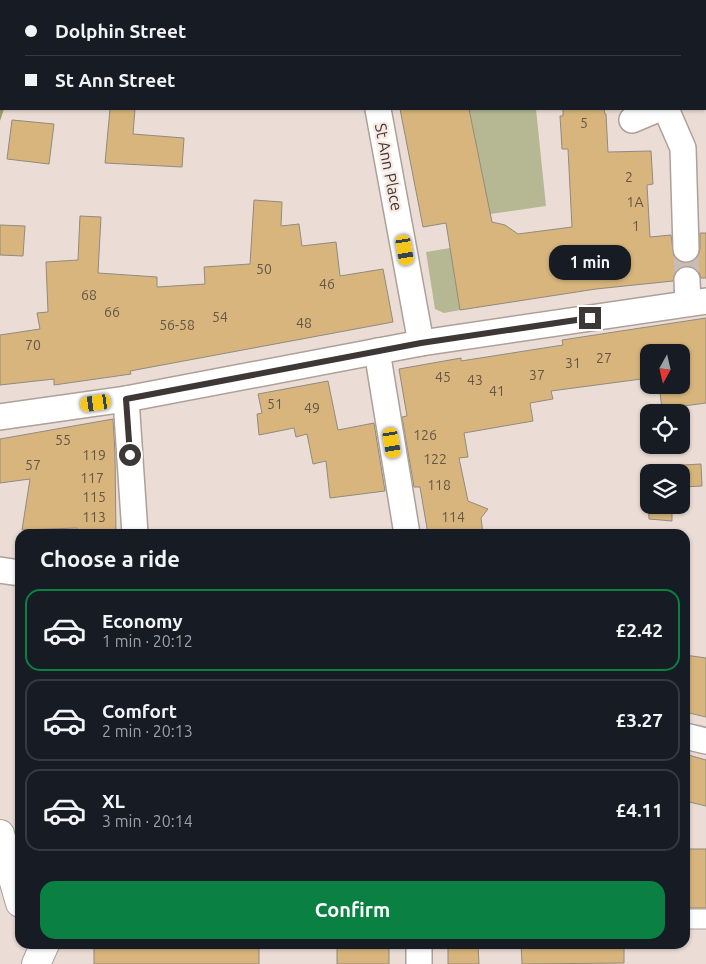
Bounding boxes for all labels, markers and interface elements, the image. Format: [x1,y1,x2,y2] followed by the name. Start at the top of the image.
[55,20,186,42] text: Dolphin Street
[55,69,175,91] text: St Ann Street
[580,115,588,131] house number: 5
[372,122,406,212] street label: St Ann Place
[625,169,633,185] house number: 2
[627,194,644,210] house number: 1A
[632,218,640,234] house number: 1
[395,234,414,266] car
[549,246,631,280] callout: 1 min
[570,253,610,271] text: 1 min
[256,261,272,277] house number: 50
[319,276,335,292] house number: 46
[81,287,97,303] house number: 68
[104,304,120,320] house number: 66
[579,307,601,329] route end
[212,309,228,325] house number: 54
[296,315,312,331] house number: 48
[159,317,195,333] house number: 56-58
[25,337,41,353] house number: 70
[640,344,690,394] north arrow
[640,344,690,514] map controls
[596,350,612,366] house number: 27
[565,355,581,371] house number: 31
[529,367,545,383] house number: 37
[435,369,451,385] house number: 45
[467,372,483,388] house number: 43
[489,383,505,399] house number: 41
[80,393,111,413] car
[267,396,283,412] house number: 51
[304,400,320,416] house number: 49
[640,404,690,454] button: locate
[382,427,401,459] car
[413,427,437,443] house number: 126
[55,432,71,448] house number: 55
[119,444,141,466] route start
[82,447,106,463] house number: 119
[423,451,447,467] house number: 122
[25,457,41,473] house number: 57
[640,464,690,514] button: layers
[80,470,104,486] house number: 117
[427,477,451,493] house number: 118
[82,489,106,505] house number: 115
[82,509,106,525] house number: 113
[441,509,465,525] house number: 114
[40,546,180,571] text: Choose a ride
[42,608,87,653] icon: car
[102,610,183,632] text: Economy
[615,619,663,641] text: £2.42
[102,632,193,650] text: 1 min · 20:12
[42,698,87,743] icon: car
[102,700,177,722] text: Comfort
[615,709,663,731] text: £3.27
[102,722,193,740] text: 2 min · 20:13
[42,788,87,833] icon: car
[102,790,125,812] text: XL
[615,799,663,821] text: £4.11
[102,812,193,830] text: 3 min · 20:14
[40,881,665,939] button: Confirm

